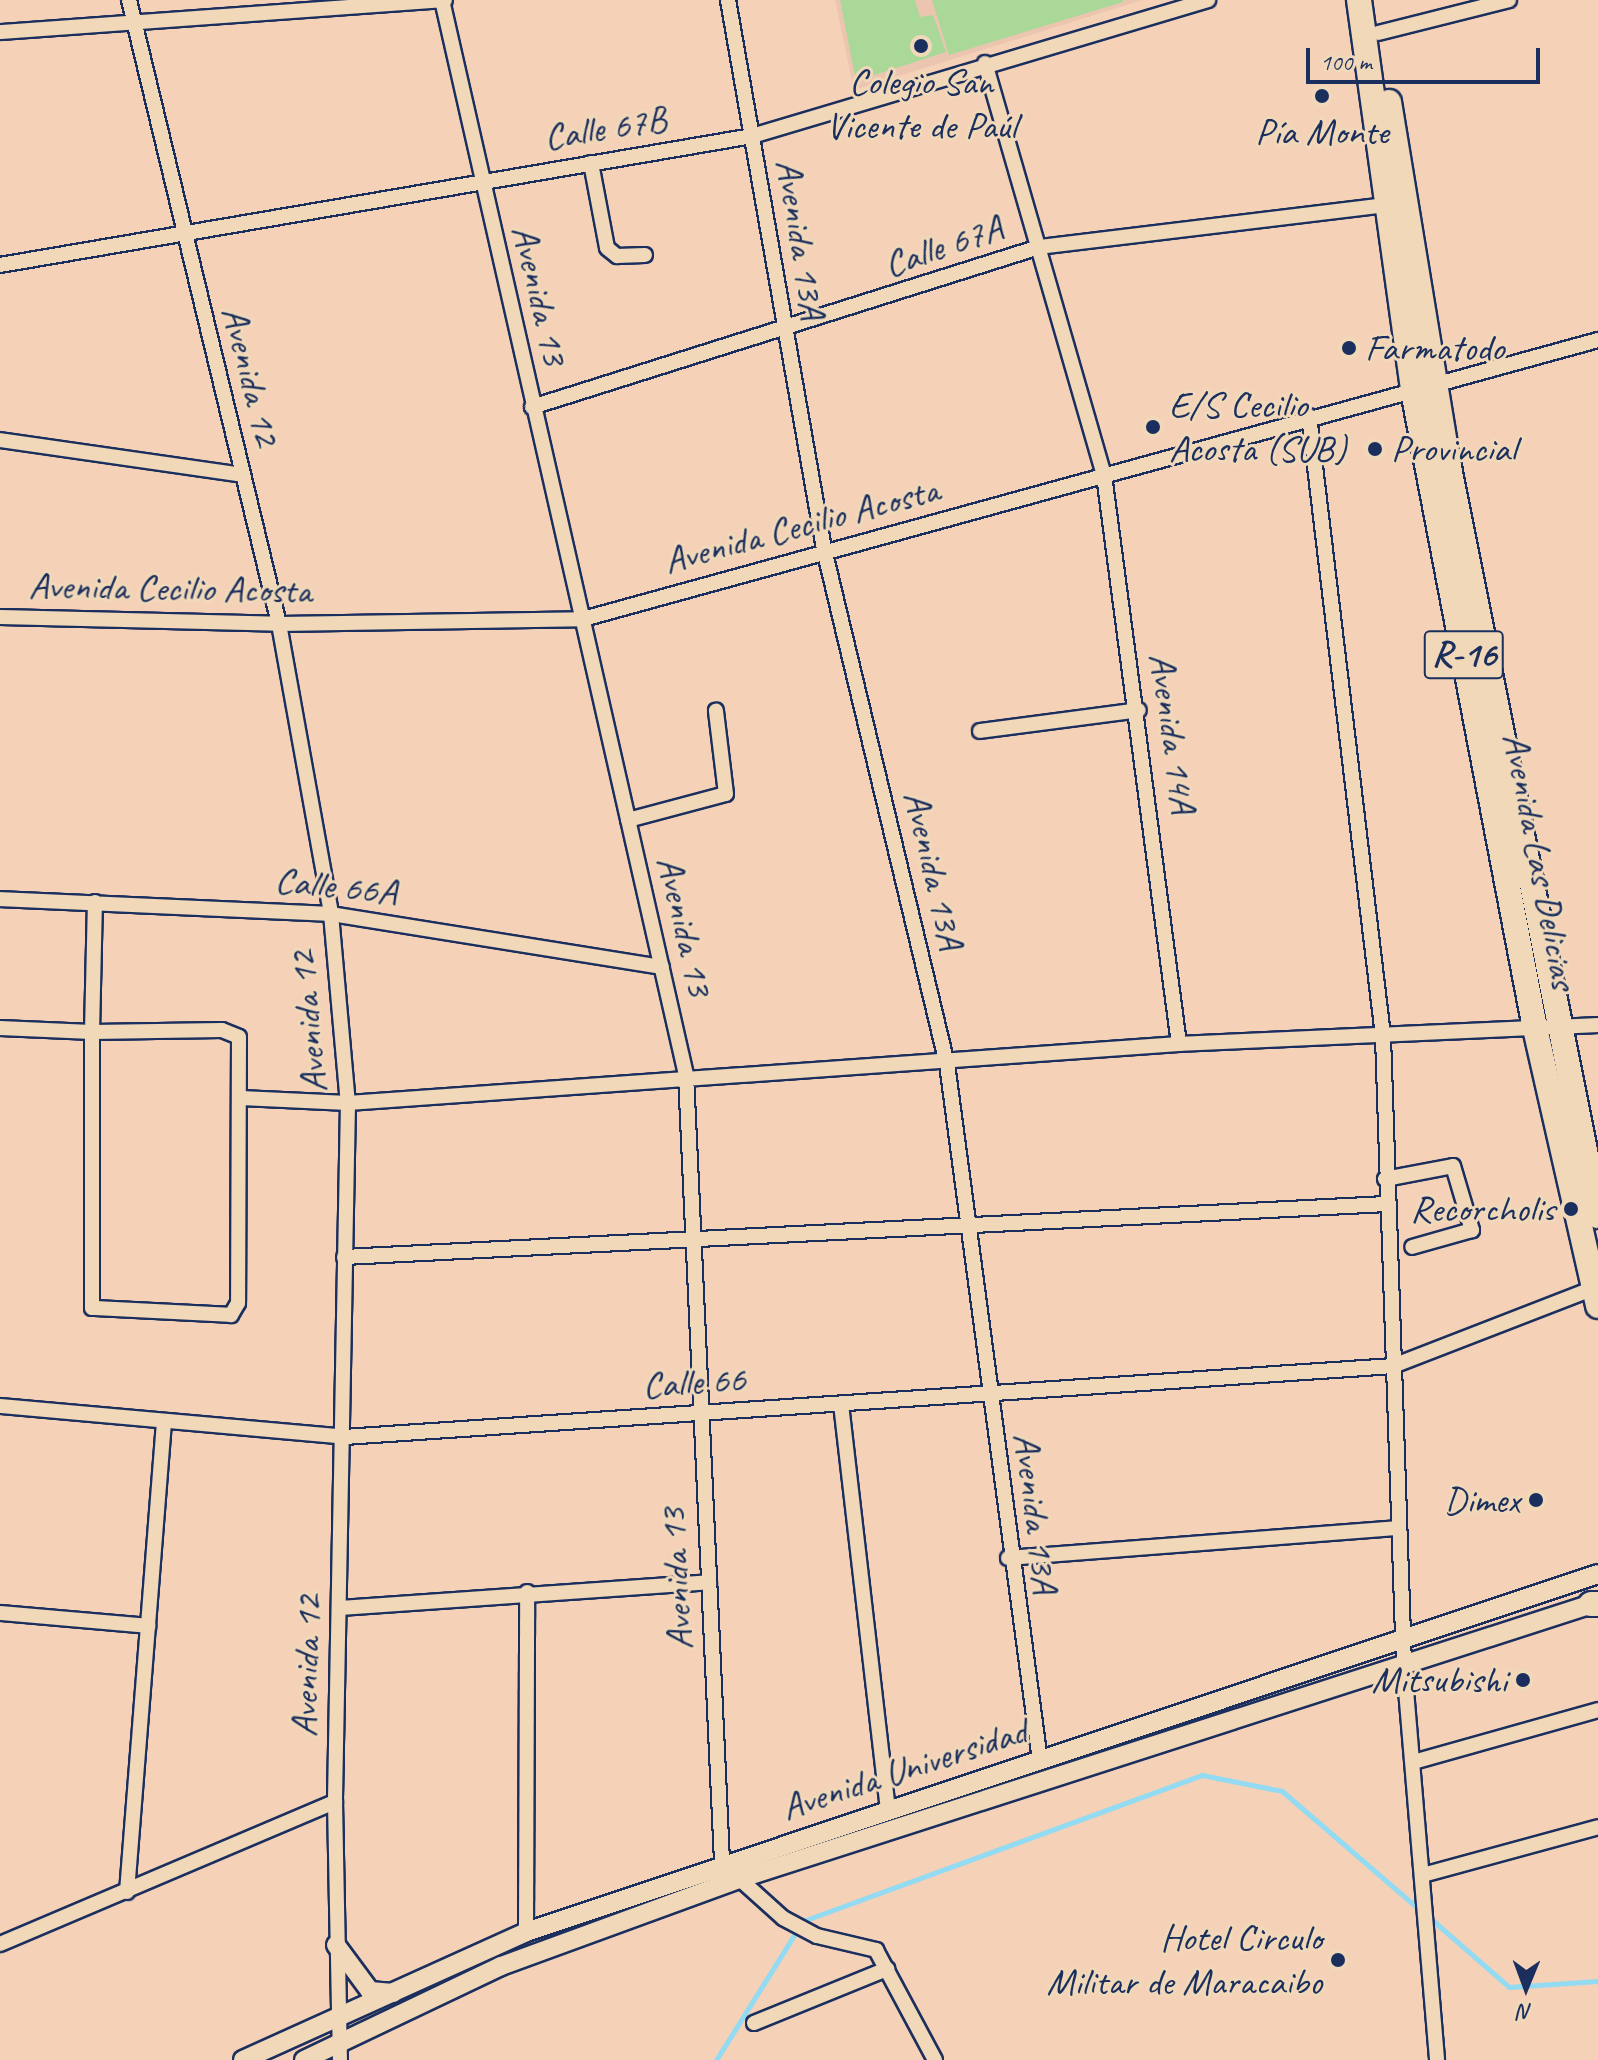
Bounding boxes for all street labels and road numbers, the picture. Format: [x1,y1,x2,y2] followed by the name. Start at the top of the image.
[541,96,669,160] street label: Calle 67B
[766,156,836,322] street label: Avenida 13A
[878,205,1008,287] street label: Calle 67A
[502,221,578,369] street label: Avenida 13
[212,302,290,450] street label: Avenida 12
[659,467,943,583] street label: Avenida Cecilio Acosta
[29,563,311,613] street label: Avenida Cecilio Acosta
[1422,623,1506,687] road number: R-16
[1139,650,1207,816] street label: Avenida 14A
[1493,728,1587,994] street label: Avenida Las Delicias
[894,786,974,954] street label: Avenida 13A
[647,852,723,1000] street label: Avenida 13
[273,857,399,915] street label: Calle 66A
[279,949,337,1095] street label: Avenida 12
[641,1356,747,1408] street label: Calle 66
[1004,1430,1068,1596] street label: Avenida 13A
[650,1507,702,1651] street label: Avenida 13
[281,1594,331,1738] street label: Avenida 12
[776,1708,1032,1830] street label: Avenida Universidad

